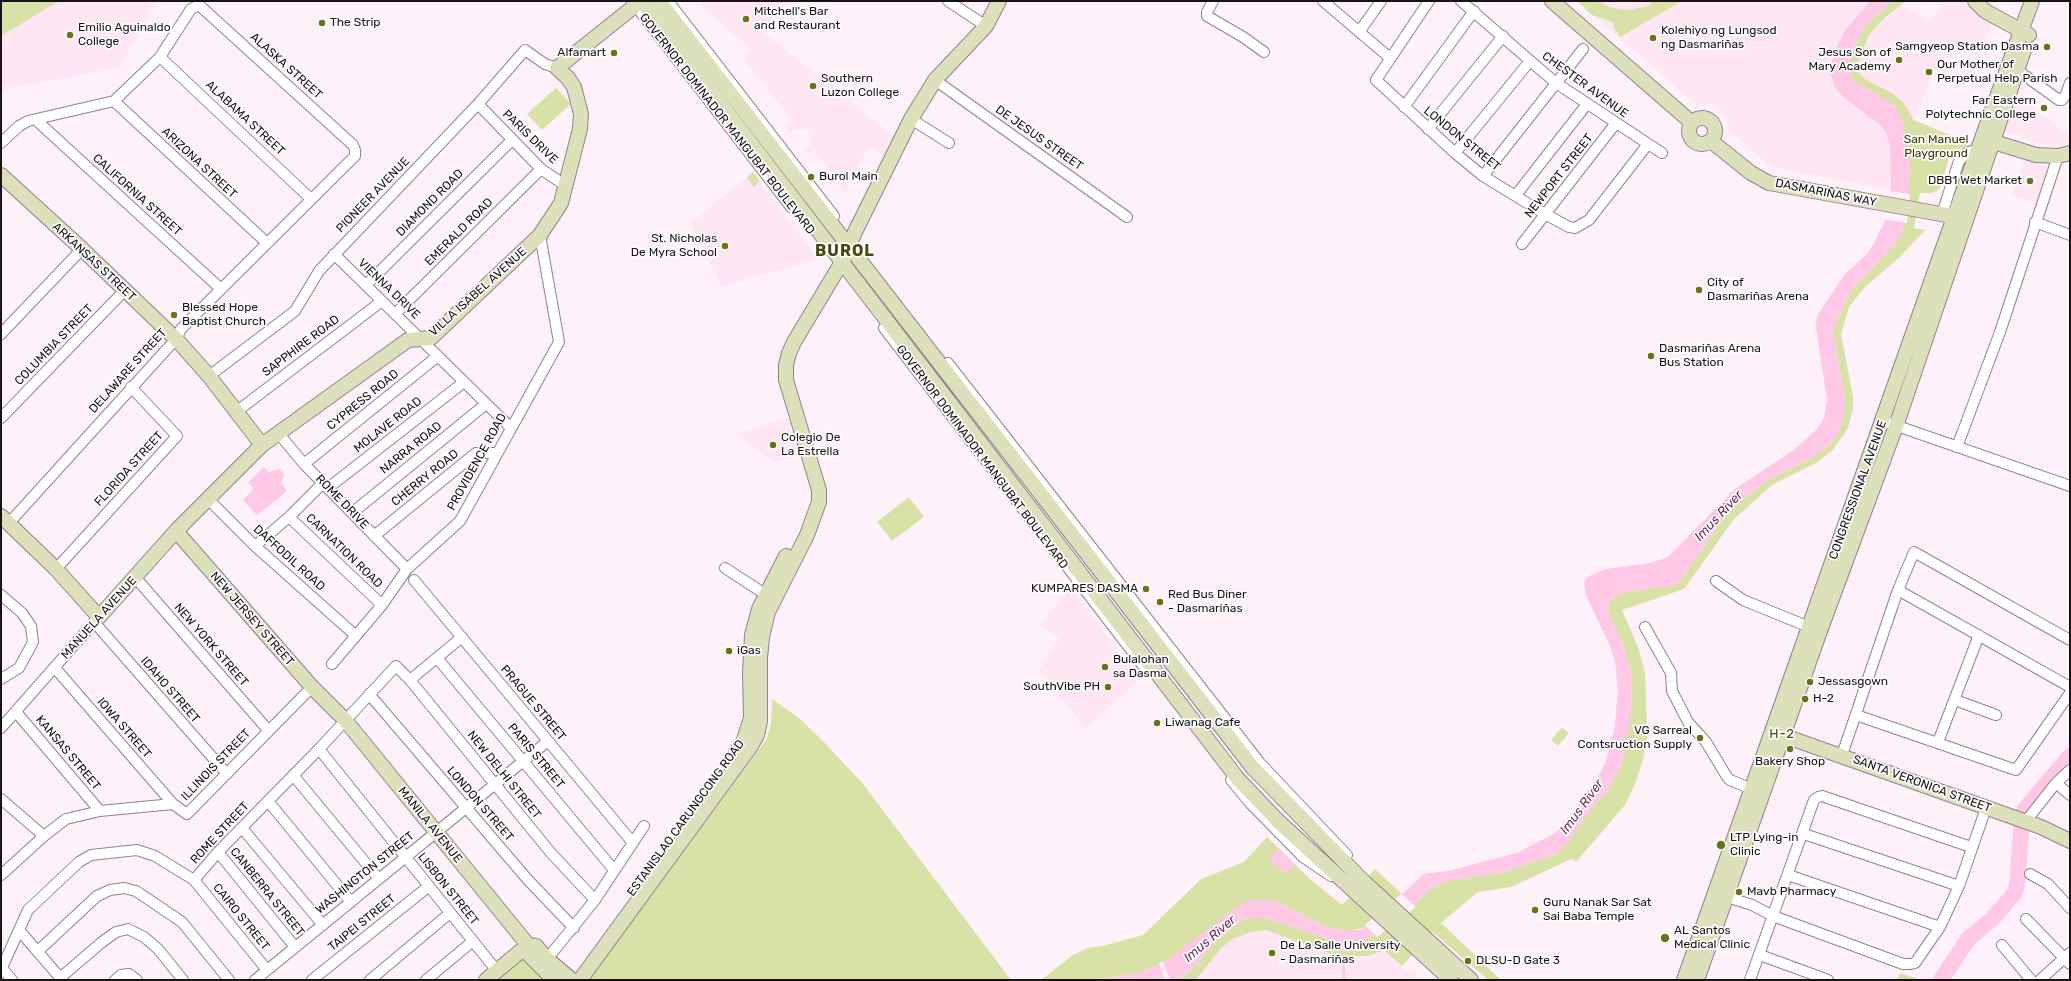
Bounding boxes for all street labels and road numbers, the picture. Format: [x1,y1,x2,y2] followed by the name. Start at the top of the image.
[636,11,818,237] street label: GOVERNOR DOMINADOR MANGUBAT BOULEVARD
[247,30,325,102] street label: ALASKA STREET
[1539,49,1631,121] street label: CHESTER AVENUE
[202,78,288,158] street label: ALABAMA STREET
[993,102,1085,174] street label: DE JESUS STREET
[1421,104,1503,174] street label: LONDON STREET
[499,107,561,167] street label: PARIS DRIVE
[158,125,240,201] street label: ARIZONA STREET
[1522,131,1596,221] street label: NEWPORT STREET
[89,151,185,239] street label: CALIFORNIA STREET
[333,154,413,236] street label: PIONEER AVENUE
[393,166,467,240] street label: DIAMOND ROAD
[1774,176,1878,210] street label: DASMARIÑAS WAY
[422,195,496,269] street label: EMERALD ROAD
[49,220,139,304] street label: ARKANSAS STREET
[426,245,530,339] street label: VILLA ISABEL AVENUE
[355,256,423,322] street label: VIENNA DRIVE
[12,302,96,388] street label: COLUMBIA STREET
[260,312,342,380] street label: SAPPHIRE ROAD
[86,326,170,416] street label: DELAWARE STREET
[893,342,1071,572] street label: GOVERNOR DOMINADOR MANGUBAT BOULEVARD
[324,367,402,433] street label: CYPRESS ROAD
[351,394,425,456] street label: MOLAVE ROAD
[444,411,510,513] street label: PROVIDENCE ROAD
[377,419,445,477] street label: NARRA ROAD
[1826,419,1890,561] street label: CONGRESSIONAL AVENUE
[92,429,166,509] street label: FLORIDA STREET
[389,447,461,509] street label: CHERRY ROAD
[312,472,372,532] street label: ROME DRIVE
[303,511,385,591] street label: CARNATION ROAD
[250,522,328,594] street label: DAFFODIL ROAD
[207,569,297,669] street label: NEW JERSEY STREET
[58,574,140,662] street label: MANUELA AVENUE
[171,601,251,689] street label: NEW YORK STREET
[137,654,203,726] street label: IDAHO STREET
[497,662,569,744] street label: PRAGUE STREET
[94,695,154,761] street label: IOWA STREET
[33,713,103,793] street label: KANSAS STREET
[505,721,567,791] street label: PARIS STREET
[178,726,254,804] street label: ILLINOIS STREET
[464,728,544,822] street label: NEW DELHI STREET
[624,737,748,899] street label: ESTANISLAO CARUNGCONG ROAD
[1851,752,1993,816] street label: SANTA VERONICA STREET
[444,764,516,844] street label: LONDON STREET
[395,784,465,866] street label: MANILA AVENUE
[188,799,252,867] street label: ROME STREET
[313,829,417,917] street label: WASHINGTON STREET
[227,845,307,939] street label: CANBERRA STREET
[415,850,481,928] street label: LISBON STREET
[210,881,272,953] street label: CAIRO STREET
[326,892,398,954] street label: TAIPEI STREET

